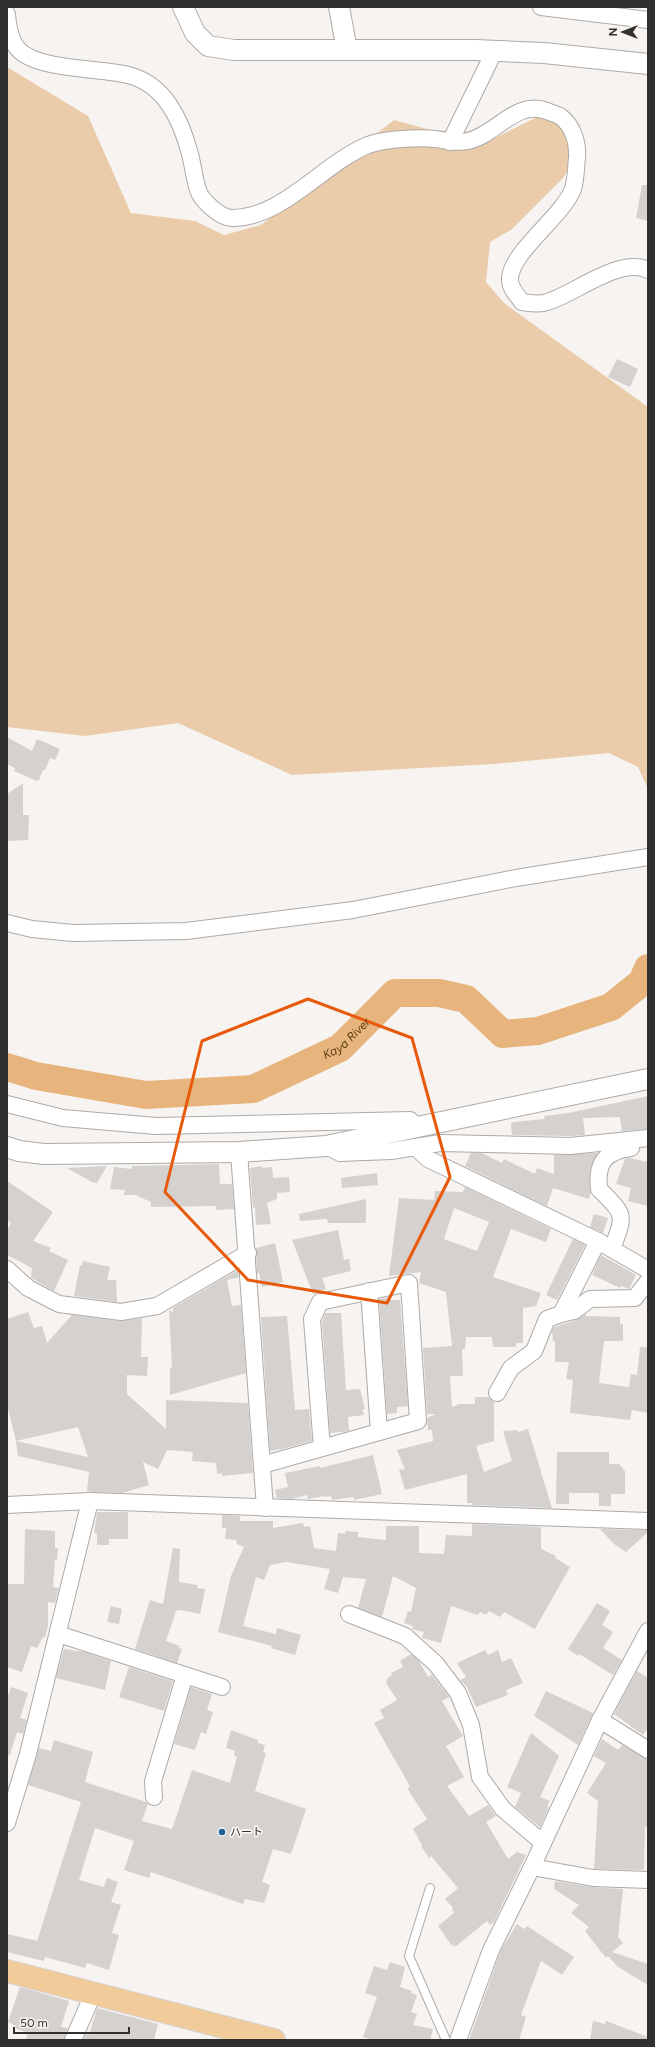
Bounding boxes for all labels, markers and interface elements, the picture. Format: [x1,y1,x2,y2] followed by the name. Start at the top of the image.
[603,12,643,52] north arrow
[607,28,620,36] text: N
[321,1015,373,1062] water label: Kaya River
[230,1826,263,1839] place label: ハート
[217,1827,227,1837] marker: ハート
[14,2009,129,2035] scale bar
[20,2016,48,2030] text: 50 m

